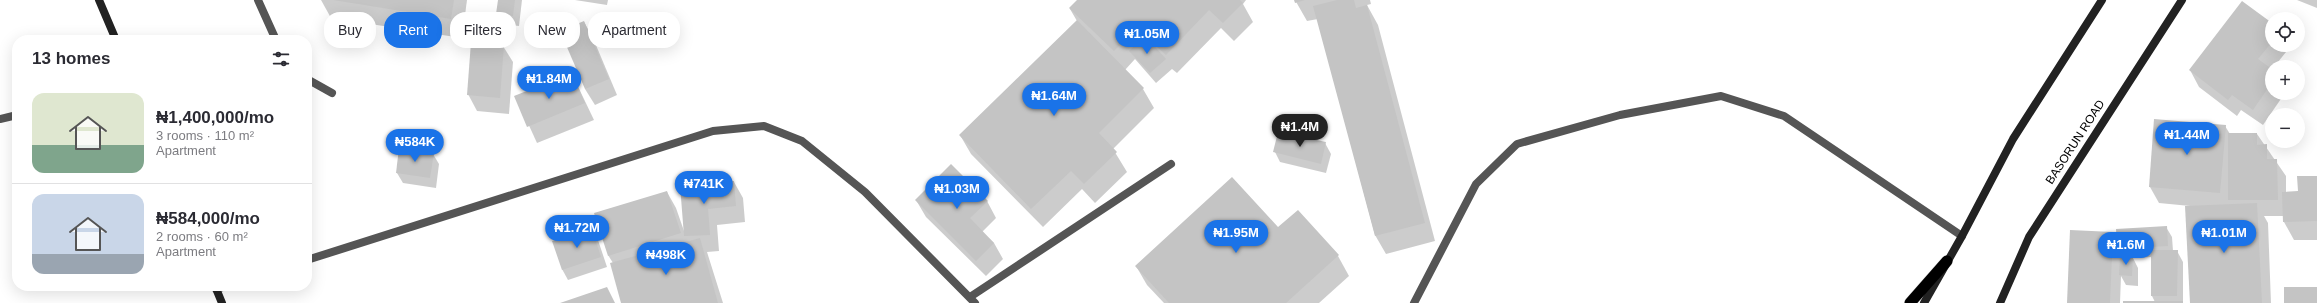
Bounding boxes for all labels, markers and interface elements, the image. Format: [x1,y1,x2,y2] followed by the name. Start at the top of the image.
[324,12,376,48] chip: Buy
[384,12,442,48] chip: Rent
[450,12,516,48] chip: Filters
[524,12,580,48] chip: New
[588,12,680,48] chip: Apartment
[2265,12,2305,148] map controls
[2265,12,2305,52] button: locate
[1114,21,1180,55] pin: ₦1.05M
[1124,26,1170,41] text: ₦1.05M
[270,48,292,70] icon: filters
[32,49,110,68] text: 13 homes
[2265,60,2305,100] button: +
[516,66,582,100] pin: ₦1.84M
[526,71,572,86] text: ₦1.84M
[1021,83,1087,117] pin: ₦1.64M
[1031,88,1077,103] text: ₦1.64M
[2043,97,2108,187] street label: BASORUN ROAD
[156,108,274,127] text: ₦1,400,000/mo
[2265,108,2305,148] button: −
[64,109,112,157] icon: home
[1272,114,1328,148] pin: ₦1.4M
[1281,119,1319,134] text: ₦1.4M
[2154,122,2220,156] pin: ₦1.44M
[2164,127,2210,142] text: ₦1.44M
[156,128,254,143] text: 3 rooms · 110 m²
[387,129,443,163] pin: ₦584K
[395,134,435,149] text: ₦584K
[156,143,216,158] text: Apartment
[676,171,732,205] pin: ₦741K
[684,176,724,191] text: ₦741K
[924,176,990,210] pin: ₦1.03M
[934,181,980,196] text: ₦1.03M
[156,209,260,228] text: ₦584,000/mo
[64,210,112,258] icon: home
[544,215,610,249] pin: ₦1.72M
[554,220,600,235] text: ₦1.72M
[1203,220,1269,254] pin: ₦1.95M
[2191,220,2257,254] pin: ₦1.01M
[1213,225,1259,240] text: ₦1.95M
[2201,225,2247,240] text: ₦1.01M
[156,229,248,244] text: 2 rooms · 60 m²
[2098,232,2154,266] pin: ₦1.6M
[2107,237,2145,252] text: ₦1.6M
[638,242,694,276] pin: ₦498K
[156,244,216,259] text: Apartment
[646,247,686,262] text: ₦498K

